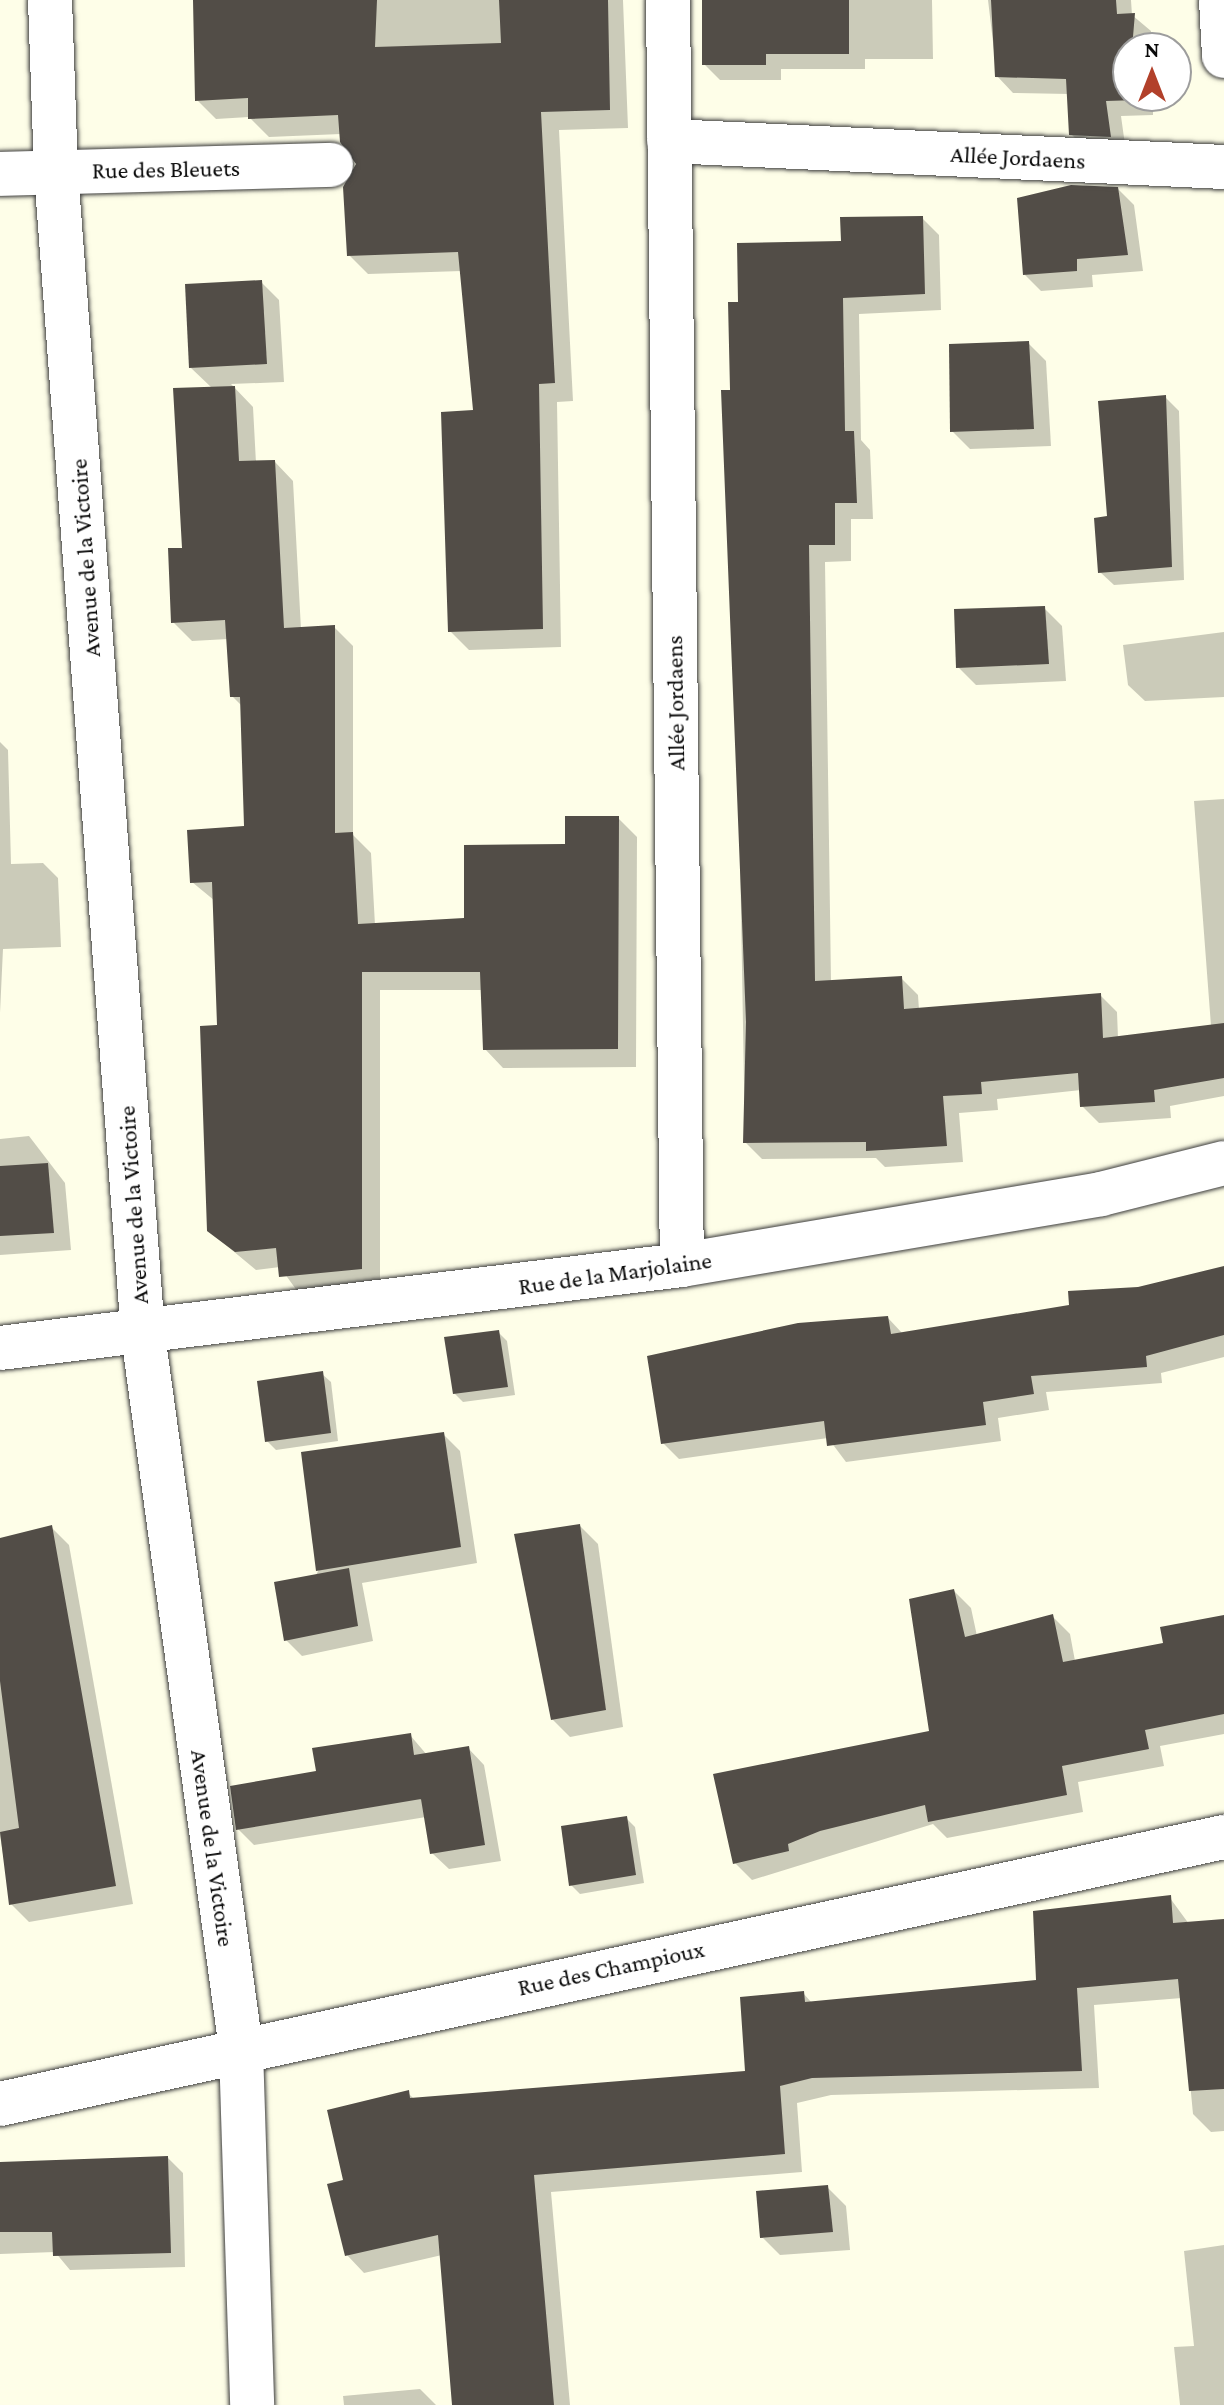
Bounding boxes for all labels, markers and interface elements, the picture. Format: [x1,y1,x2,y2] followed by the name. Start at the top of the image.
[1112,32,1192,112] north arrow
[1145,37,1160,62] text: N
[950,139,1086,175] street label: Allée Jordaens
[92,153,240,185] street label: Rue des Bleuets
[64,458,106,658] street label: Avenue de la Victoire
[659,635,691,771] street label: Allée Jordaens
[112,1105,154,1305] street label: Avenue de la Victoire
[516,1245,714,1301] street label: Rue de la Marjolaine
[185,1748,241,1948] street label: Avenue de la Victoire
[515,1934,707,2002] street label: Rue des Champioux

